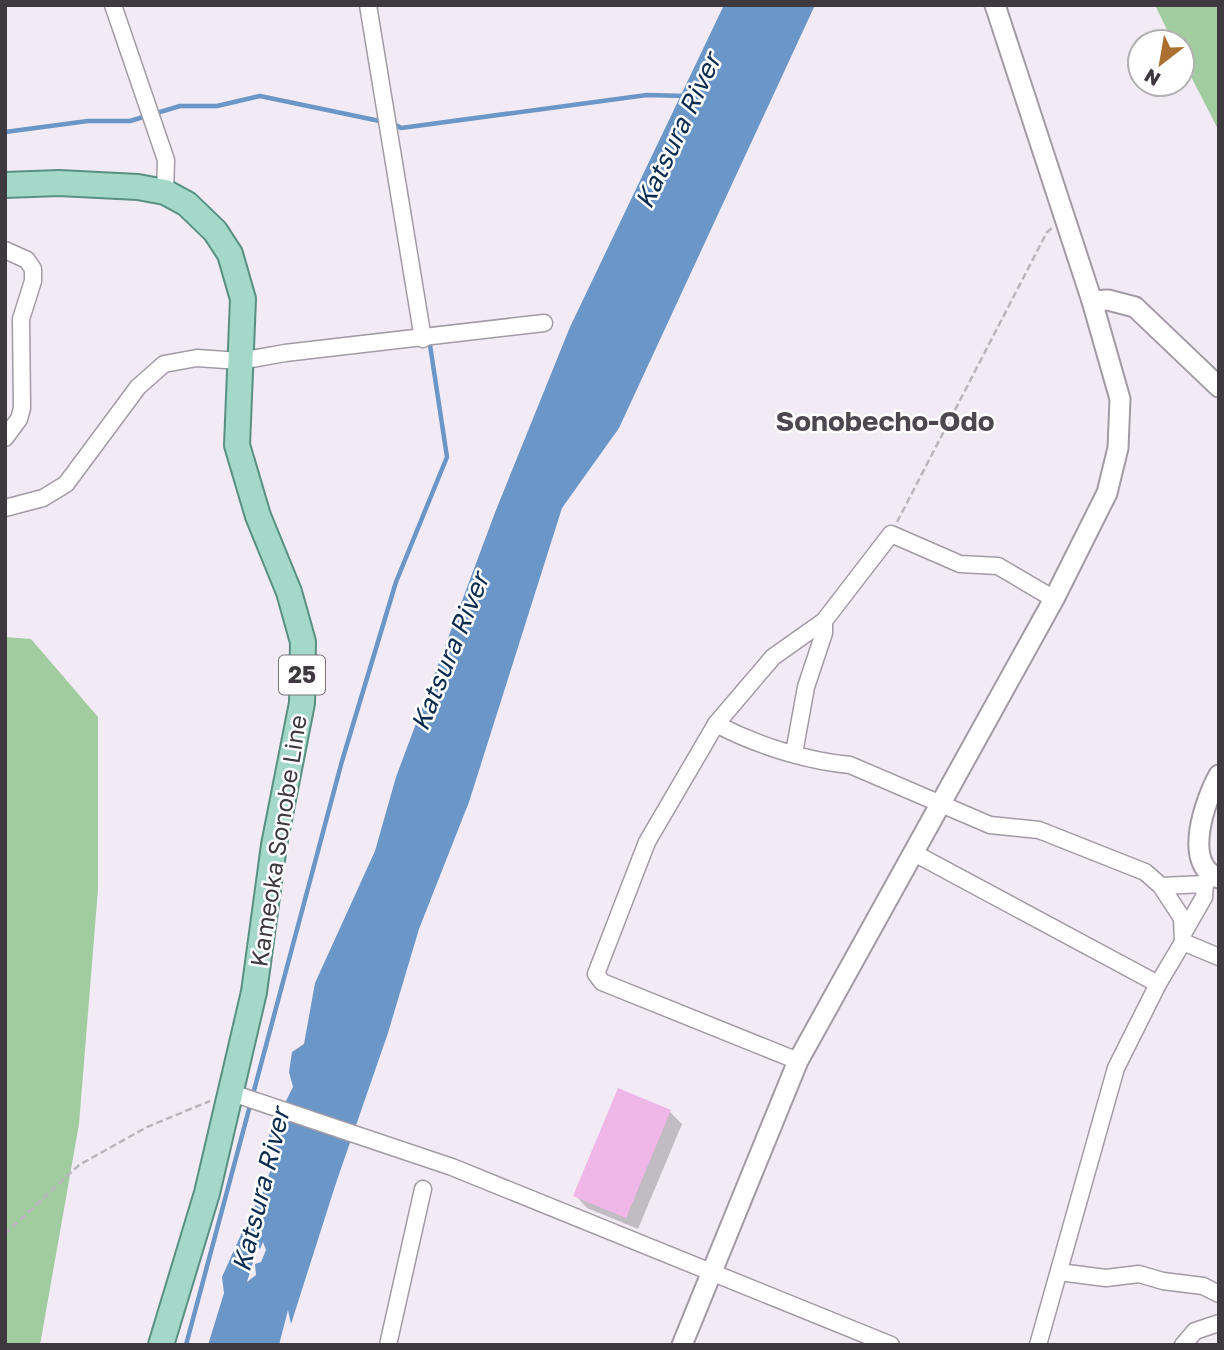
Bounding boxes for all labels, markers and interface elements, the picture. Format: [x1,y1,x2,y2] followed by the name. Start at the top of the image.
[1126,28,1196,98] north arrow
[628,45,729,213] water label: Katsura River
[1140,64,1164,92] text: N
[775,404,995,437] district label: Sonobecho-Odo
[404,565,497,735] water label: Katsura River
[279,656,325,694] road number: 25
[243,713,312,969] street label: Kameoka Sonobe Line
[225,1101,297,1275] water label: Katsura River

